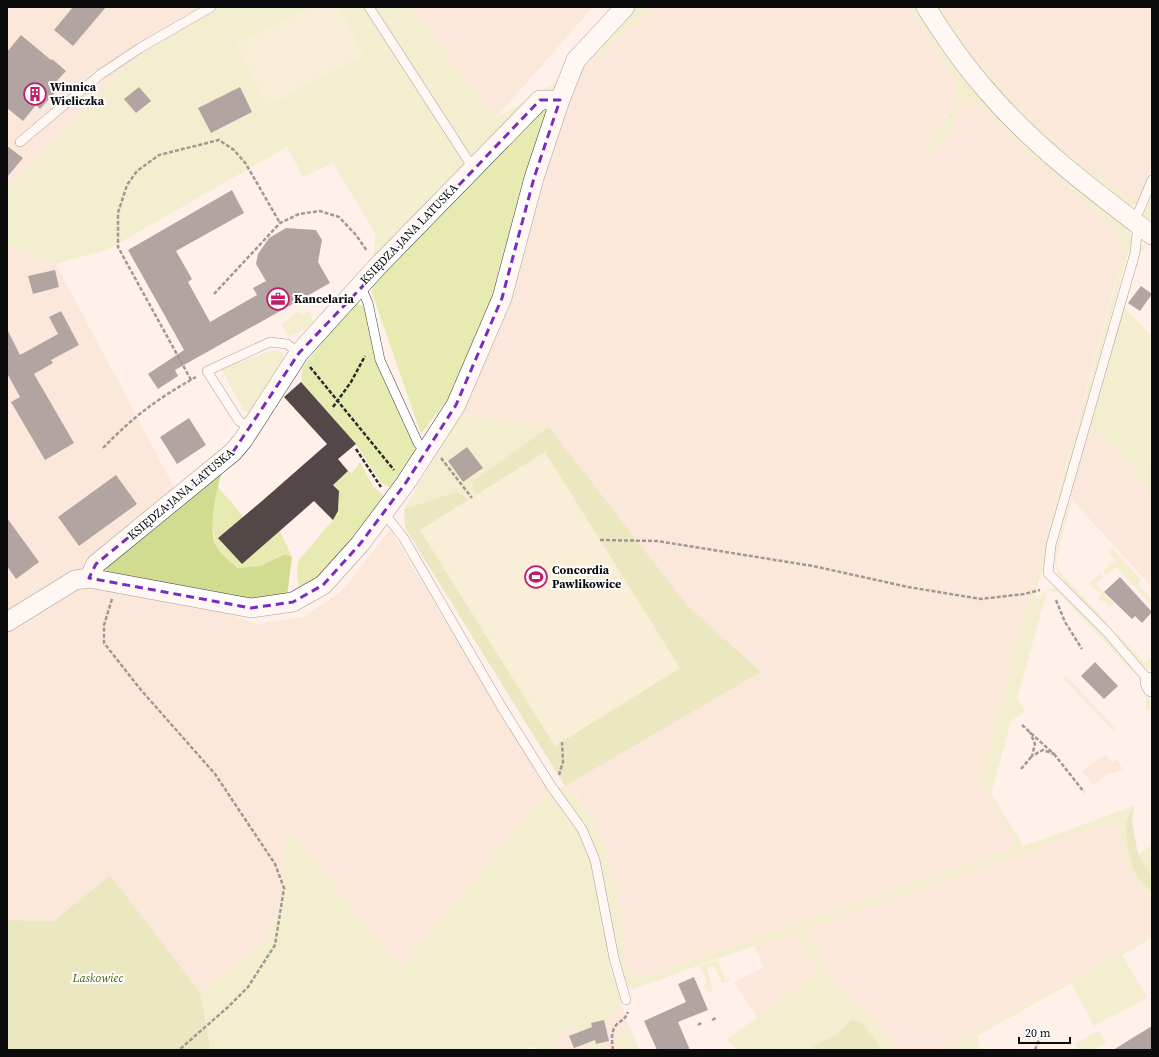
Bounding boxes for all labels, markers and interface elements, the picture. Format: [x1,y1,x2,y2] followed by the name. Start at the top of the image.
[50,79,105,109] place label: Winnica Wieliczka
[22,81,48,107] building icon: Winnica Wieliczka
[357,180,462,288] street label: KSIĘDZA JANA LATUSKA
[265,286,291,312] office icon: Kancelaria
[294,291,355,307] place label: Kancelaria
[124,445,238,543] street label: KSIĘDZA JANA LATUSKA
[552,562,621,592] place label: Concordia Pawlikowice
[523,564,549,590] sports icon: Concordia Pawlikowice
[72,970,124,986] park label: Laskowiec
[1019,1019,1070,1045] scale bar
[1025,1025,1051,1041] text: 20 m

